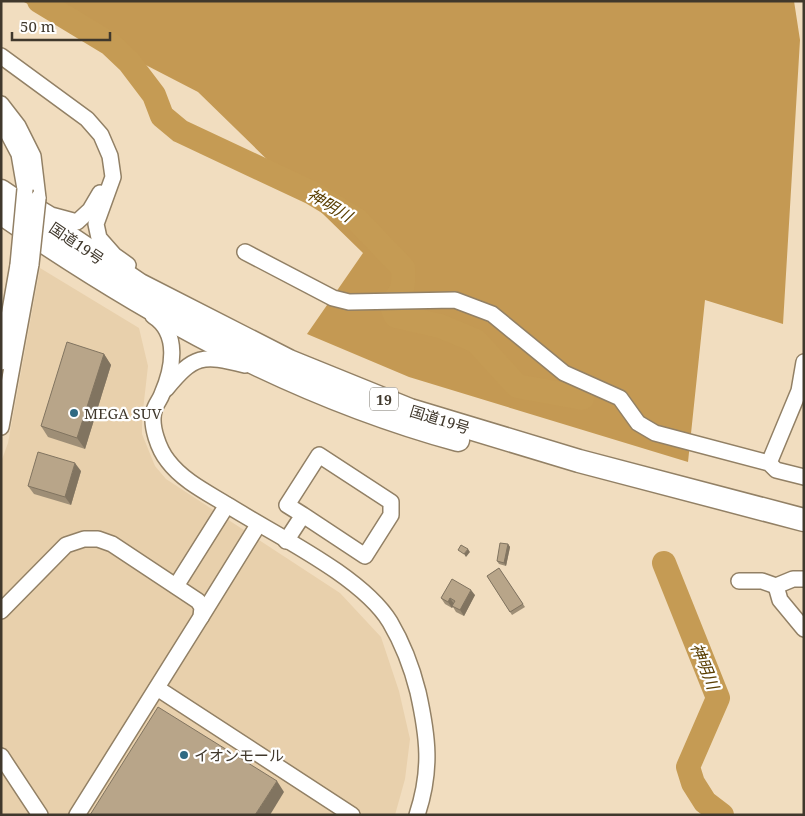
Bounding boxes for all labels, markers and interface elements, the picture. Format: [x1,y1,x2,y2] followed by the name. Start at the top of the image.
[12,10,110,42] scale bar
[20,16,55,36] text: 50 m
[304,183,358,228] water label: 神明川
[46,217,108,269] street label: 国道19号
[370,388,398,410] road number: 19
[408,400,472,438] street label: 国道19号
[84,403,163,423] place label: MEGA SUV
[68,407,80,419] marker: MEGA SUV
[686,640,725,694] water label: 神明川
[194,745,284,765] place label: イオンモール
[178,749,190,761] marker: イオンモール

